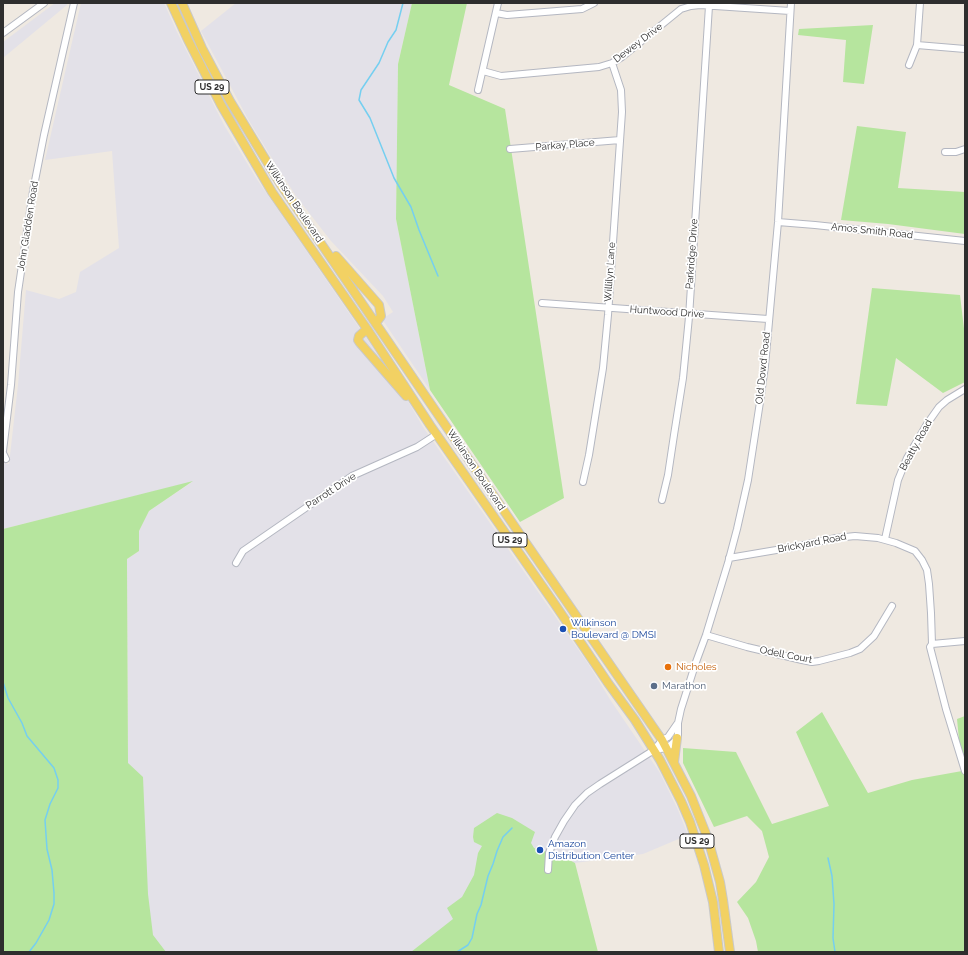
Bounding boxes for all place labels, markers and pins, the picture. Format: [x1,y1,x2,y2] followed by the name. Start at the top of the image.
[571,617,656,640] place label: Wilkinson Boulevard @ DMSI
[558,624,568,634] marker: Wilkinson Boulevard @ DMSI
[676,661,717,673] place label: Nicholes
[663,662,673,672] marker: Nicholes
[662,680,706,692] place label: Marathon
[649,681,659,691] marker: Marathon
[548,838,634,862] place label: Amazon Distribution Center
[535,845,545,855] marker: Amazon Distribution Center

